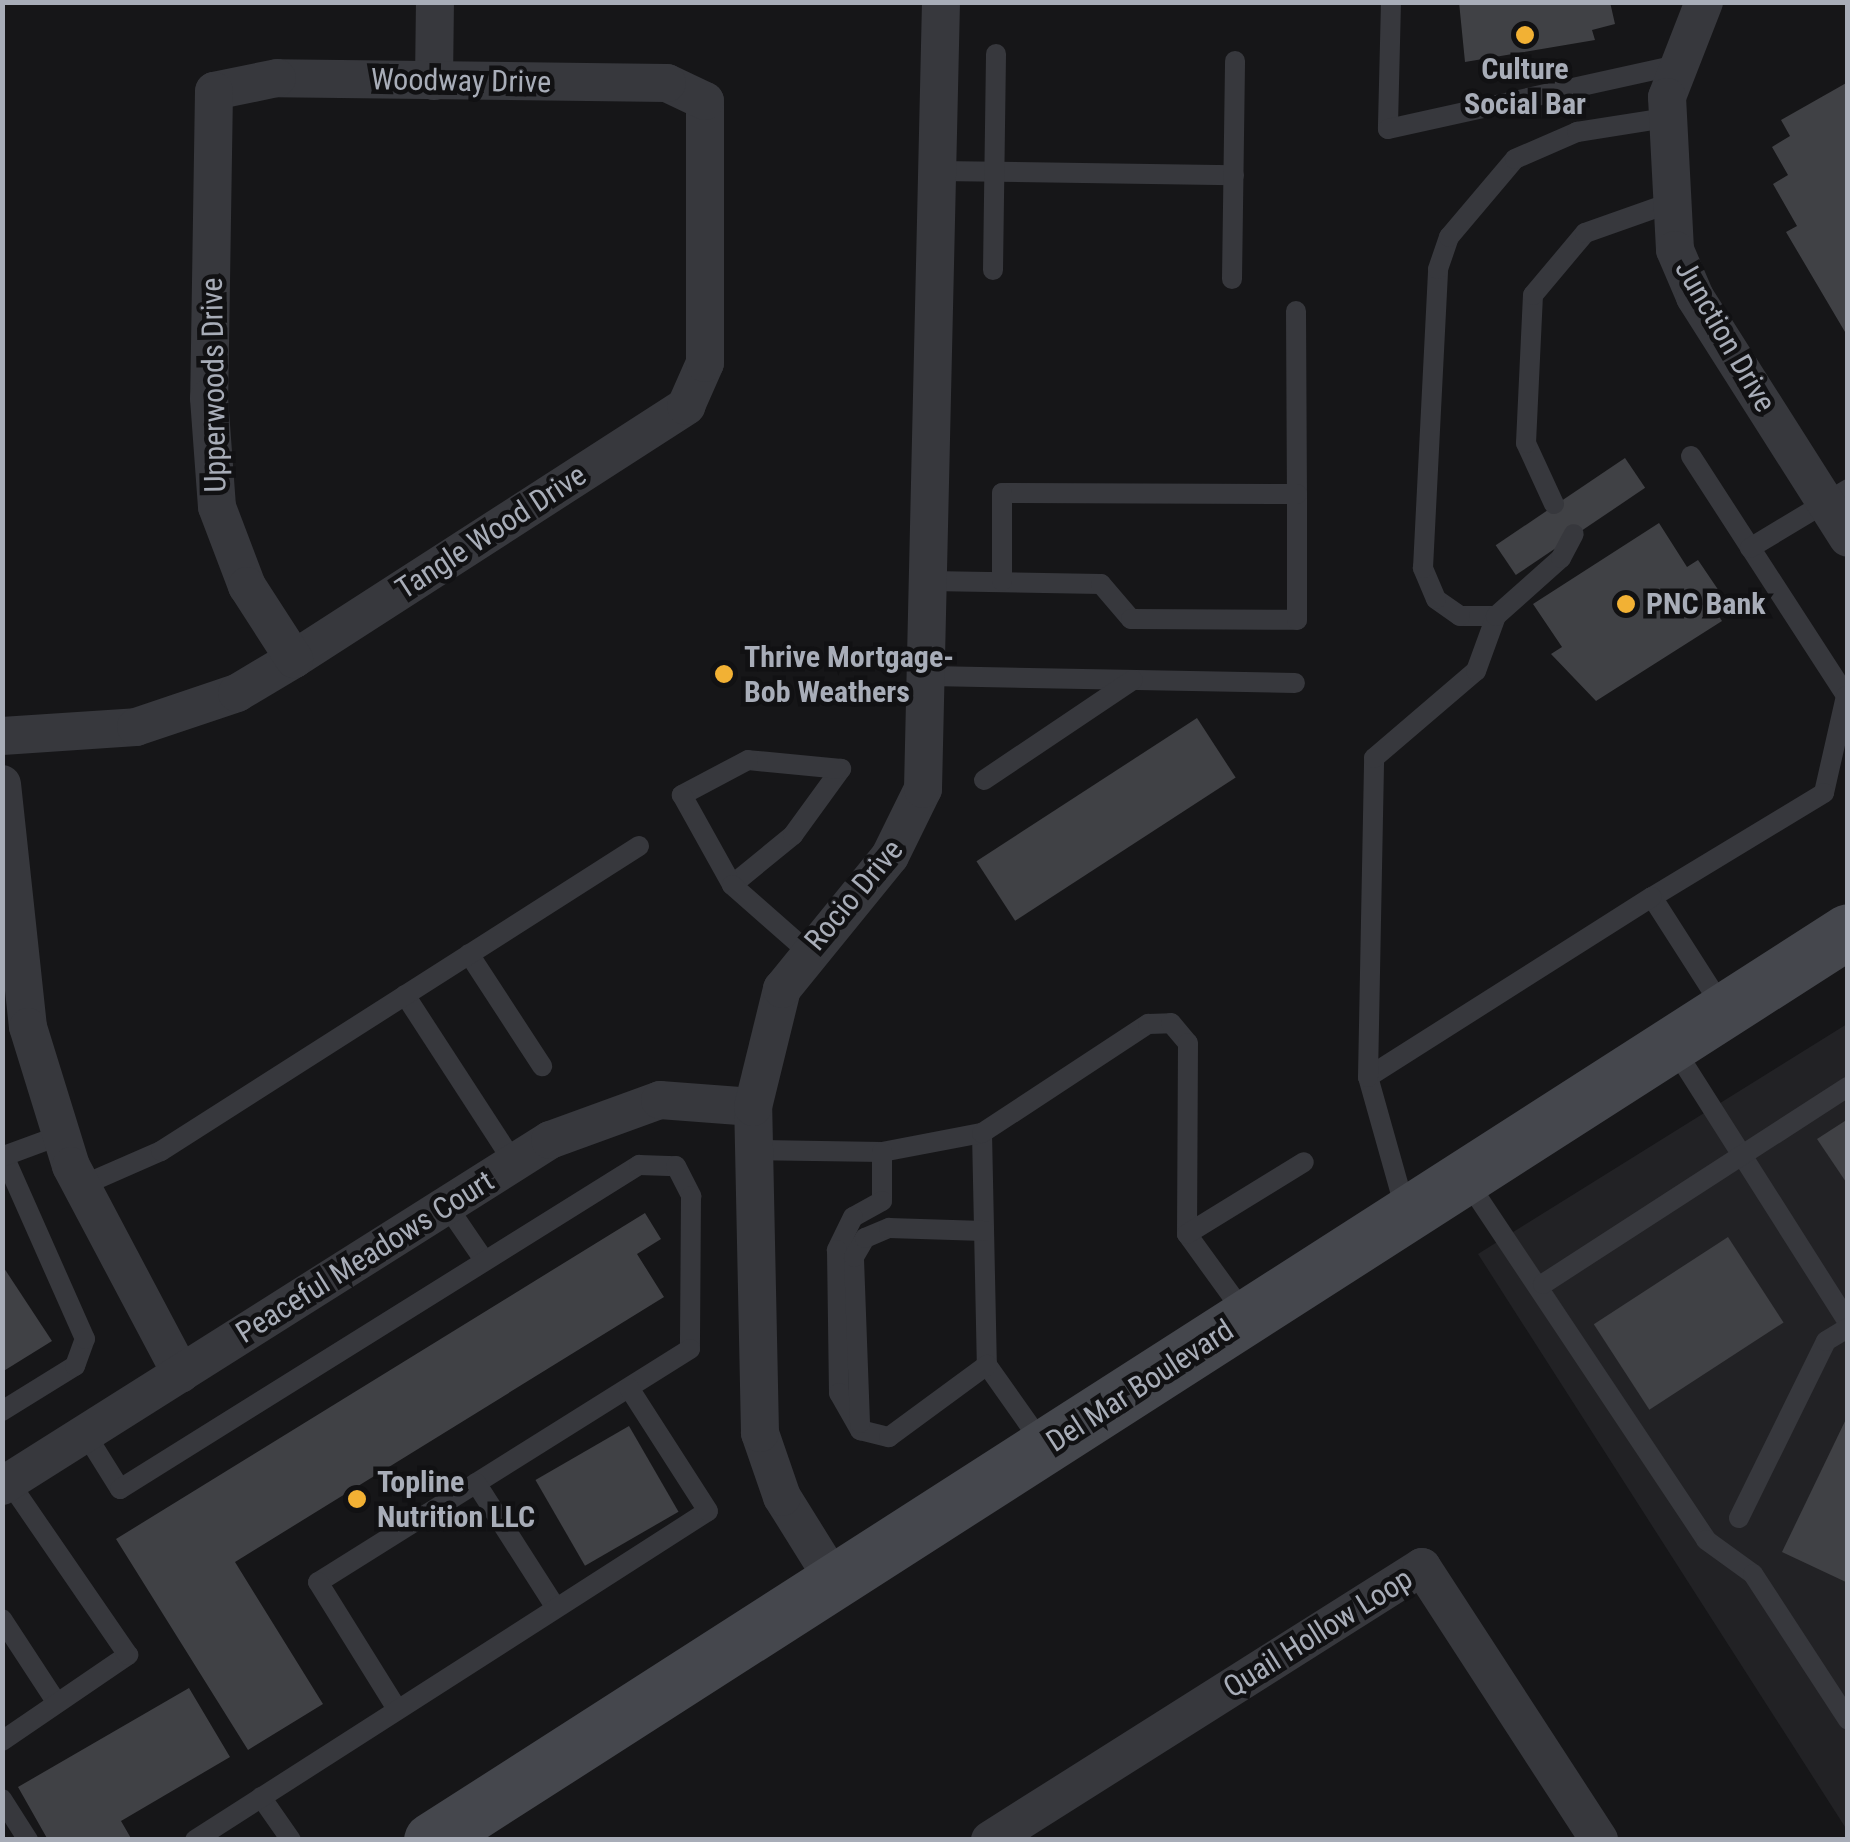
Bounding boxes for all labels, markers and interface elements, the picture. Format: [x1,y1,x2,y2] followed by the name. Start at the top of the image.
[1514,24,1536,46] marker: Culture Social Bar
[1464,51,1586,122] place label: Culture Social Bar
[371,61,551,101] street label: Woodway Drive
[1667,254,1783,418] street label: Junction Drive
[194,277,234,493] street label: Upperwoods Drive
[389,457,593,607] street label: Tangle Wood Drive
[1646,586,1766,622] place label: PNC Bank
[1615,593,1637,615] marker: PNC Bank
[744,639,954,710] place label: Thrive Mortgage- Bob Weathers
[713,663,735,685] marker: Thrive Mortgage- Bob Weathers
[797,832,911,958] street label: Rocio Drive
[230,1163,500,1351] street label: Peaceful Meadows Court
[1040,1312,1240,1460] street label: Del Mar Boulevard
[377,1464,535,1534] place label: Topline Nutrition LLC
[346,1488,368,1510] marker: Topline Nutrition LLC
[1217,1561,1419,1705] street label: Quail Hollow Loop

